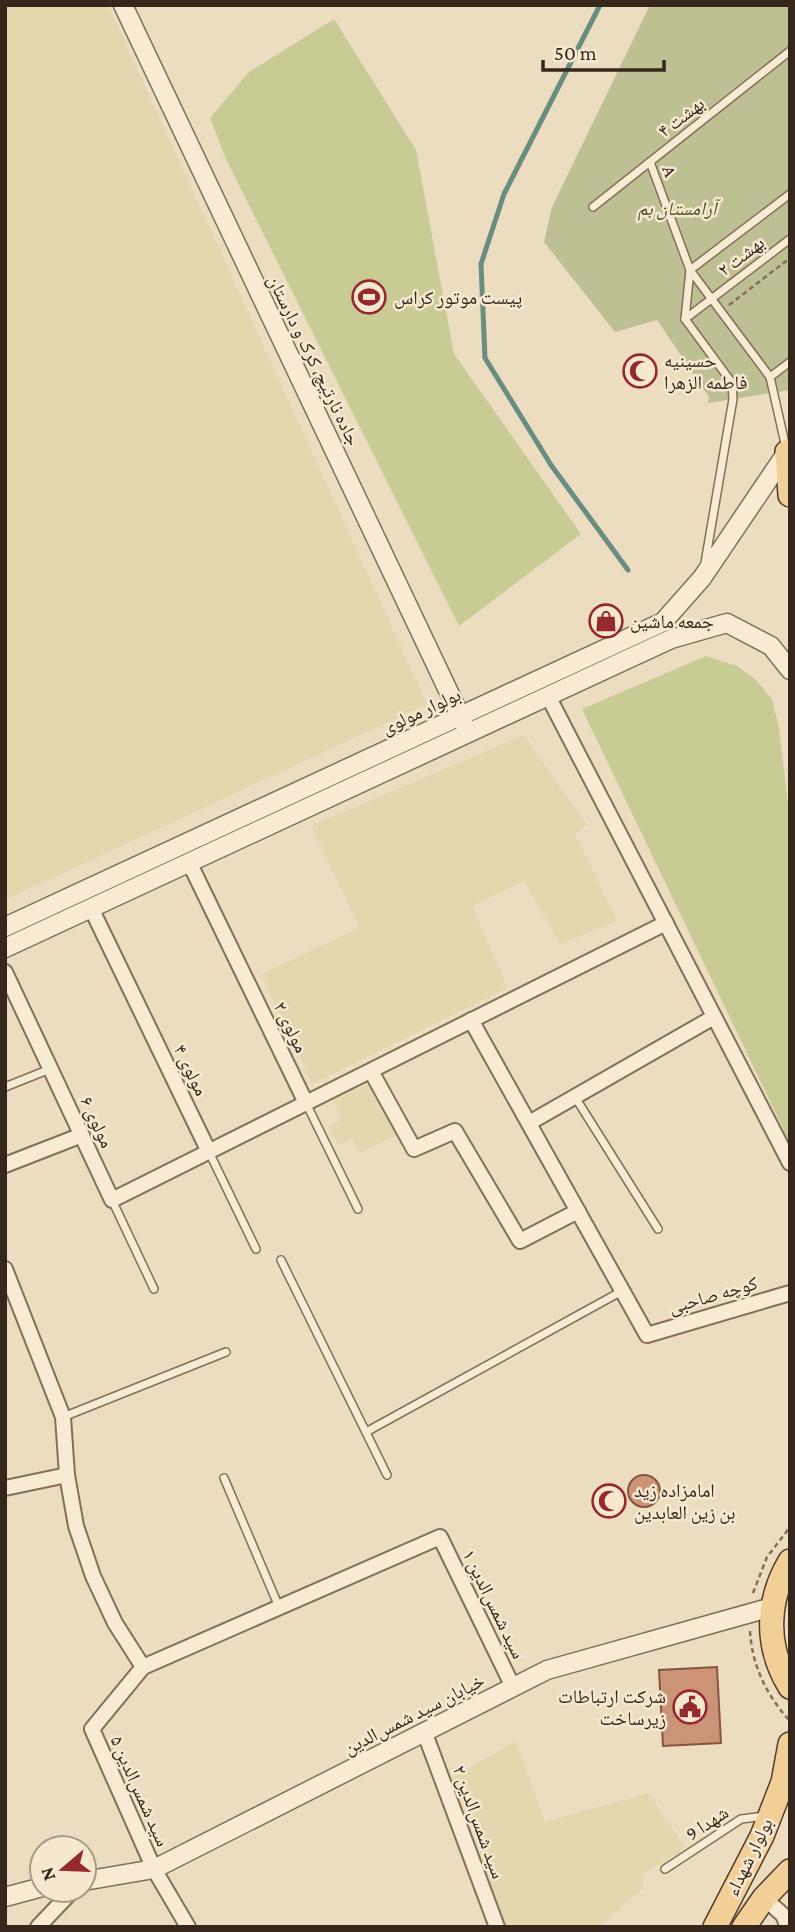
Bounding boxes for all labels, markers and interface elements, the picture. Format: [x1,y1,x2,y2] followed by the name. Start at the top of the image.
[543,28,664,72] scale bar
[554,41,597,65] text: 50 m
[654,93,709,142] street label: بهشت ۴
[658,162,682,180] street label: A
[637,198,721,221] park label: آرامستان بم
[714,232,769,281] street label: بهشت ۲
[262,271,365,450] street label: جاده نارتیچ، کرک و دارستان
[350,278,388,316] sports icon: پیست موتور کراس
[394,287,522,309] place label: پیست موتور کراس
[664,350,747,394] place label: حسینیه فاطمه الزهرا
[621,352,659,390] mosque icon: حسینیه فاطمه الزهرا
[587,602,625,640] shop icon: جمعه ماشین
[630,611,714,633] place label: جمعه ماشین
[378,684,464,739] street label: بولوار مولوی
[269,998,312,1056] street label: مولوی ۲
[169,1041,212,1099] street label: مولوی ۴
[75,1093,118,1151] street label: مولوی ۶
[666,1272,760,1319] street label: کوچه صاحبی
[634,1480,736,1524] place label: امامزاده زید بن زین العابدین
[590,1482,628,1520] mosque icon: امامزاده زید بن زین العابدین
[458,1546,529,1662] street label: سید شمس‌الدین ۱
[340,1669,488,1759] street label: خیابان سید شمس‌الدین
[558,1686,666,1730] place label: شرکت ارتباطات زیرساخت
[671,1688,709,1726] public building icon: شرکت ارتباطات زیرساخت
[105,1732,174,1850] street label: سید شمس‌الدین ۵
[448,1763,509,1882] street label: سید شمس‌الدین ۲
[682,1802,733,1845] street label: شهدا 9
[721,1815,778,1900] street label: بولوار شهداء
[28,1834,98,1904] north arrow
[35,1865,59,1884] text: N

